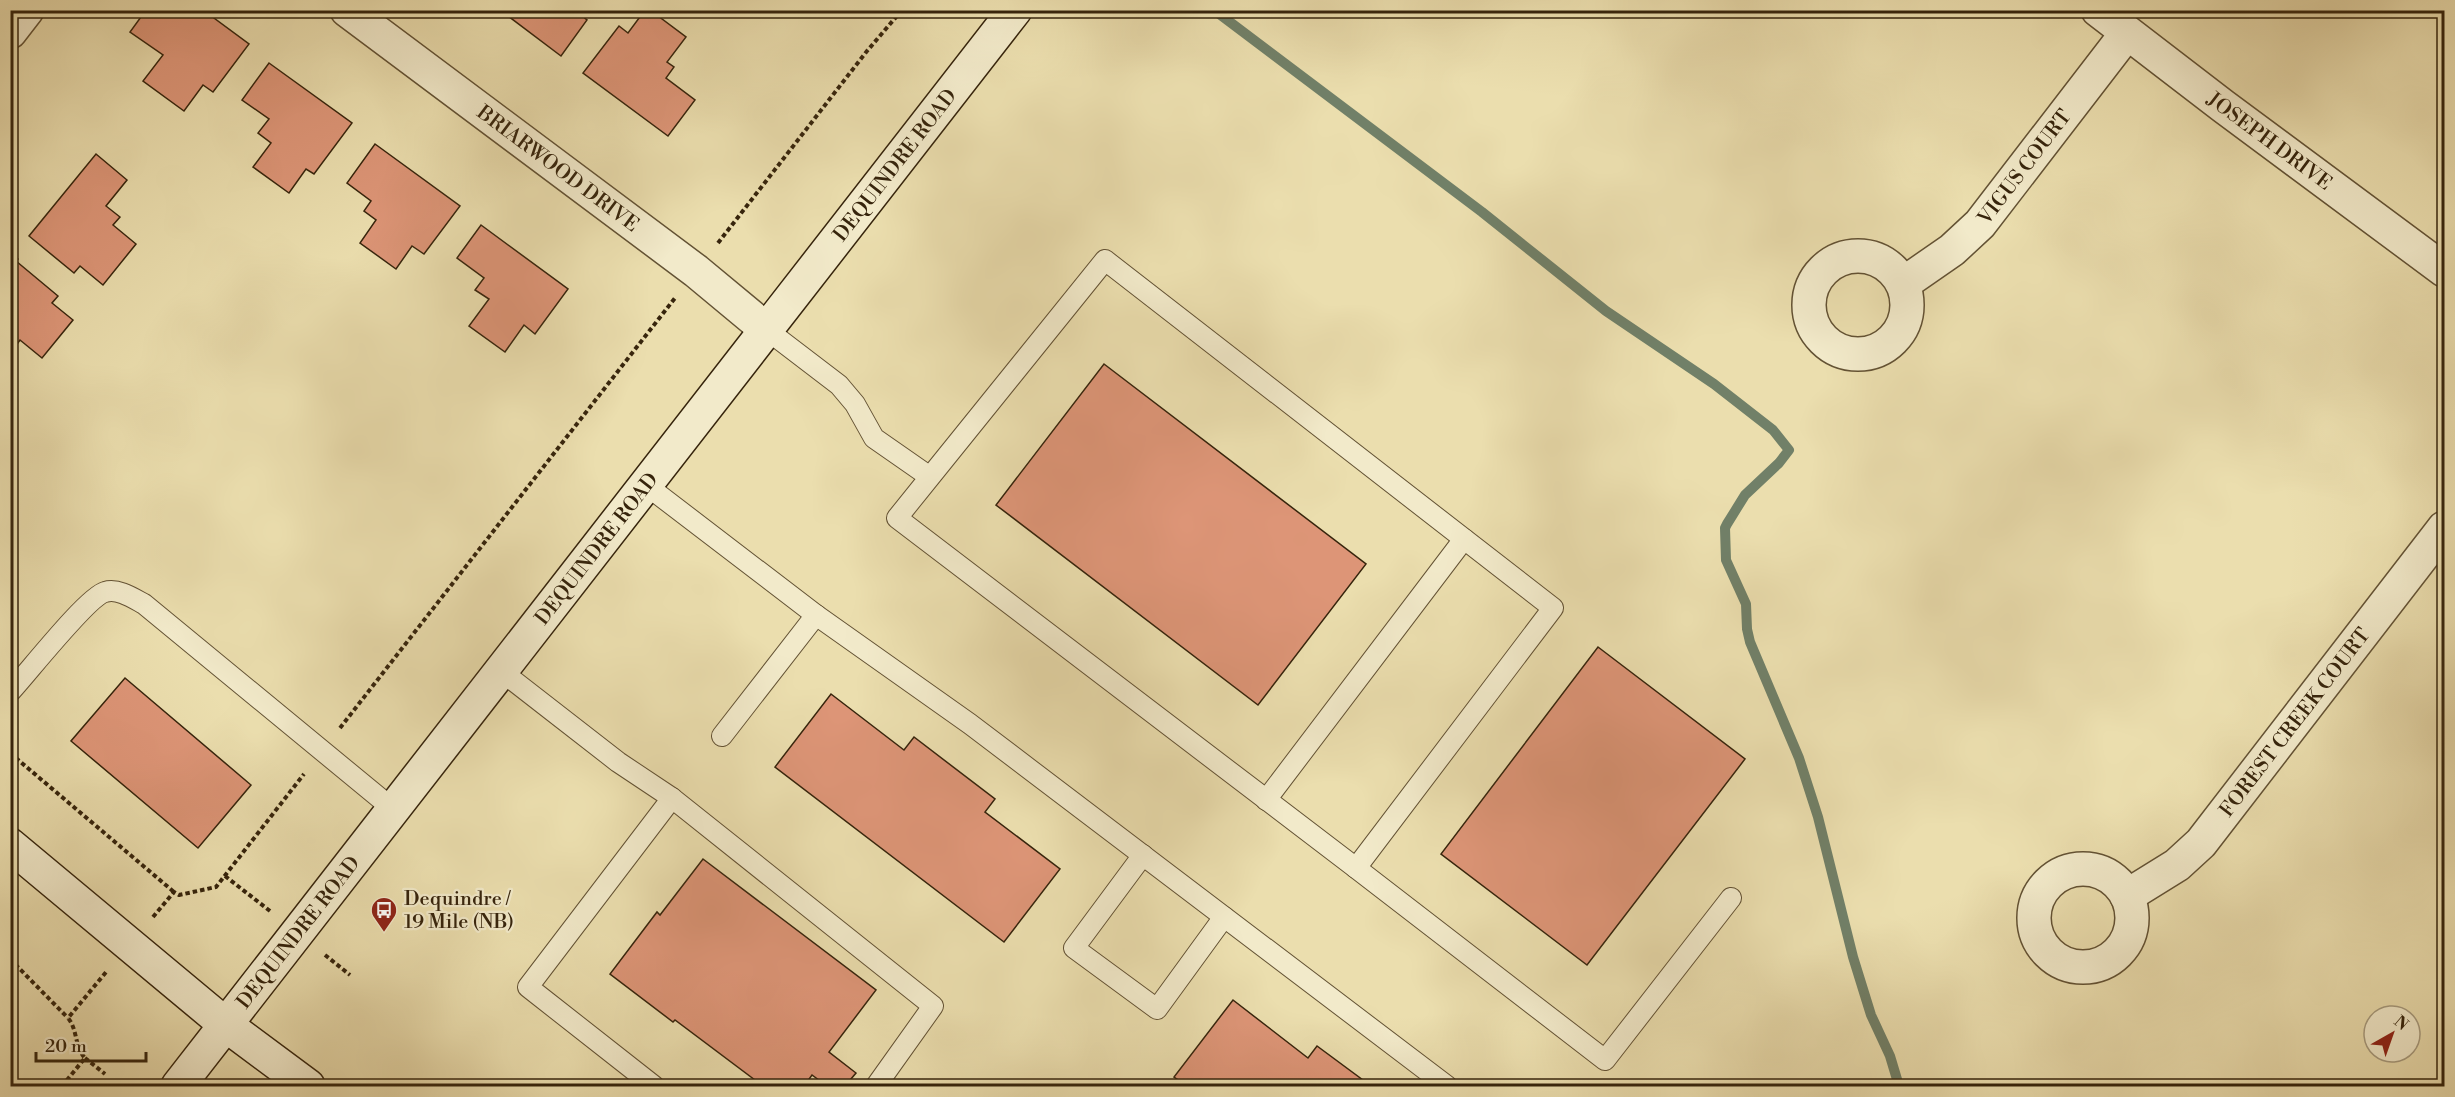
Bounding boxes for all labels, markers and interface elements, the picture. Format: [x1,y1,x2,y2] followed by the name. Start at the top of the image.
[829,85,963,247] street label: DEQUINDRE ROAD
[2201,87,2336,196] street label: JOSEPH DRIVE
[471,100,643,238] street label: BRIARWOOD DRIVE
[1972,105,2077,231] street label: VIGUS COURT
[530,468,664,631] street label: DEQUINDRE ROAD
[2215,624,2376,823] street label: FOREST CREEK COURT
[232,852,366,1014] street label: DEQUINDRE ROAD
[404,887,514,935] place label: Dequindre / 19 Mile (NB)
[369,895,399,933] bus stop icon: Dequindre / 19 Mile (NB)
[2362,1004,2422,1064] north arrow
[2390,1012,2413,1035] text: N
[36,1025,146,1063] scale bar
[45,1035,87,1058] text: 20 m

